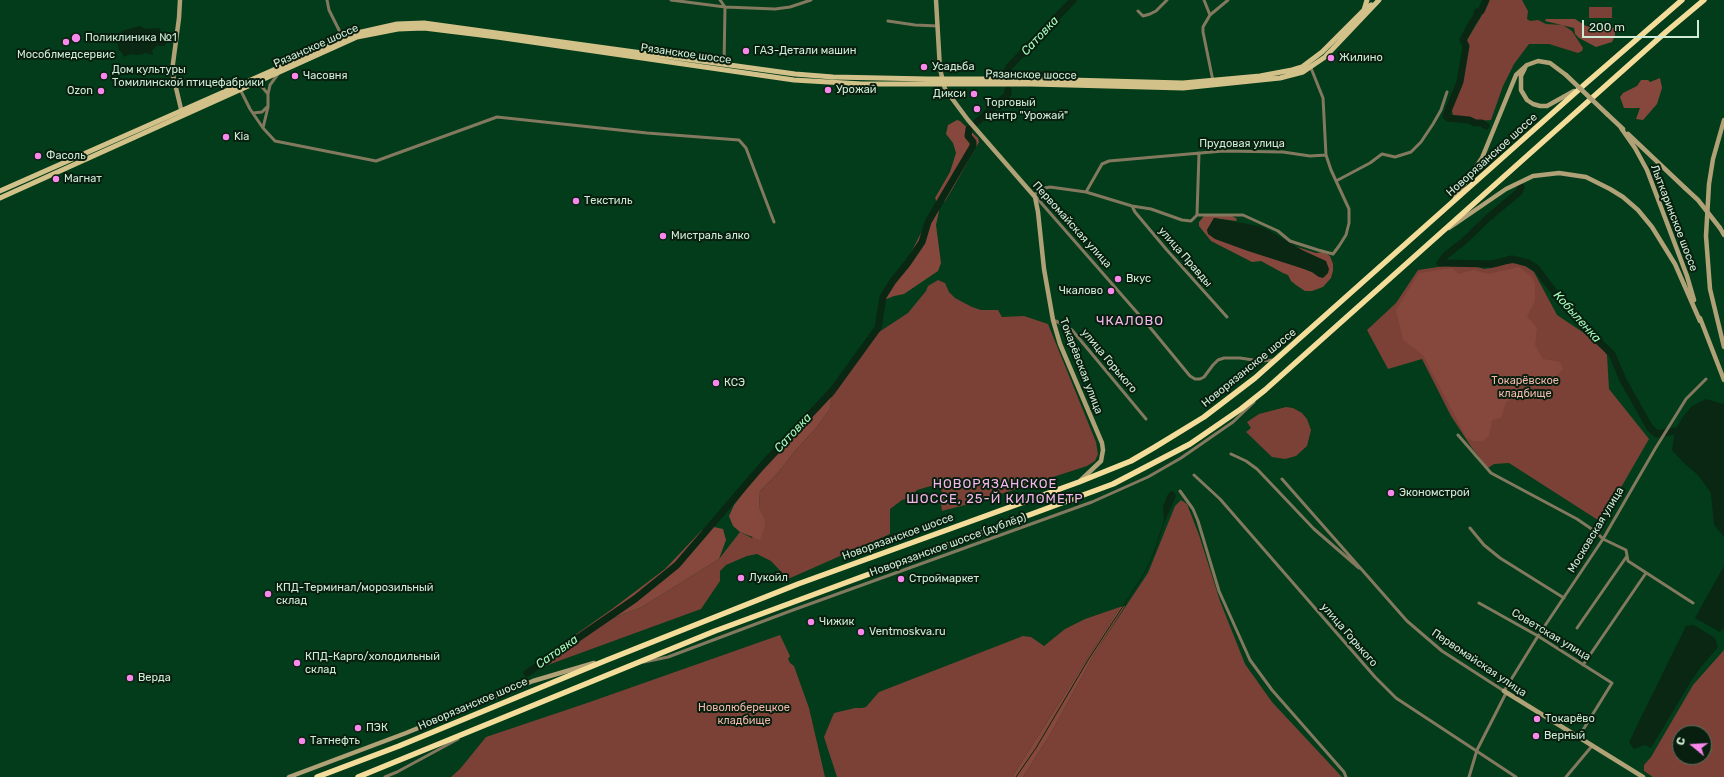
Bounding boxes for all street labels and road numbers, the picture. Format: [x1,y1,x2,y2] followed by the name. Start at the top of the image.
[271,21,361,71] street label: Рязанское шоссе
[640,41,732,67] street label: Рязанское шоссе
[985,68,1077,82] street label: Рязанское шоссе
[1444,111,1540,199] street label: Новорязанское шоссе
[1199,137,1285,151] street label: Прудовая улица
[1648,163,1700,273] street label: Лыткаринское шоссе
[1030,179,1114,271] street label: Первомайская улица
[1155,224,1215,290] street label: улица Правды
[1057,316,1105,416] street label: Токарёвская улица
[1078,326,1140,396] street label: улица Горького
[1199,326,1299,410] street label: Новорязанское шоссе
[1565,485,1627,575] street label: Московская улица
[868,510,1028,580] street label: Новорязанское шоссе (дублёр)
[840,511,956,563] street label: Новорязанское шоссе
[1318,600,1380,670] street label: улица Горького
[1509,606,1593,664] street label: Советская улица
[1429,626,1529,700] street label: Первомайская улица
[416,675,530,733] street label: Новорязанское шоссе

